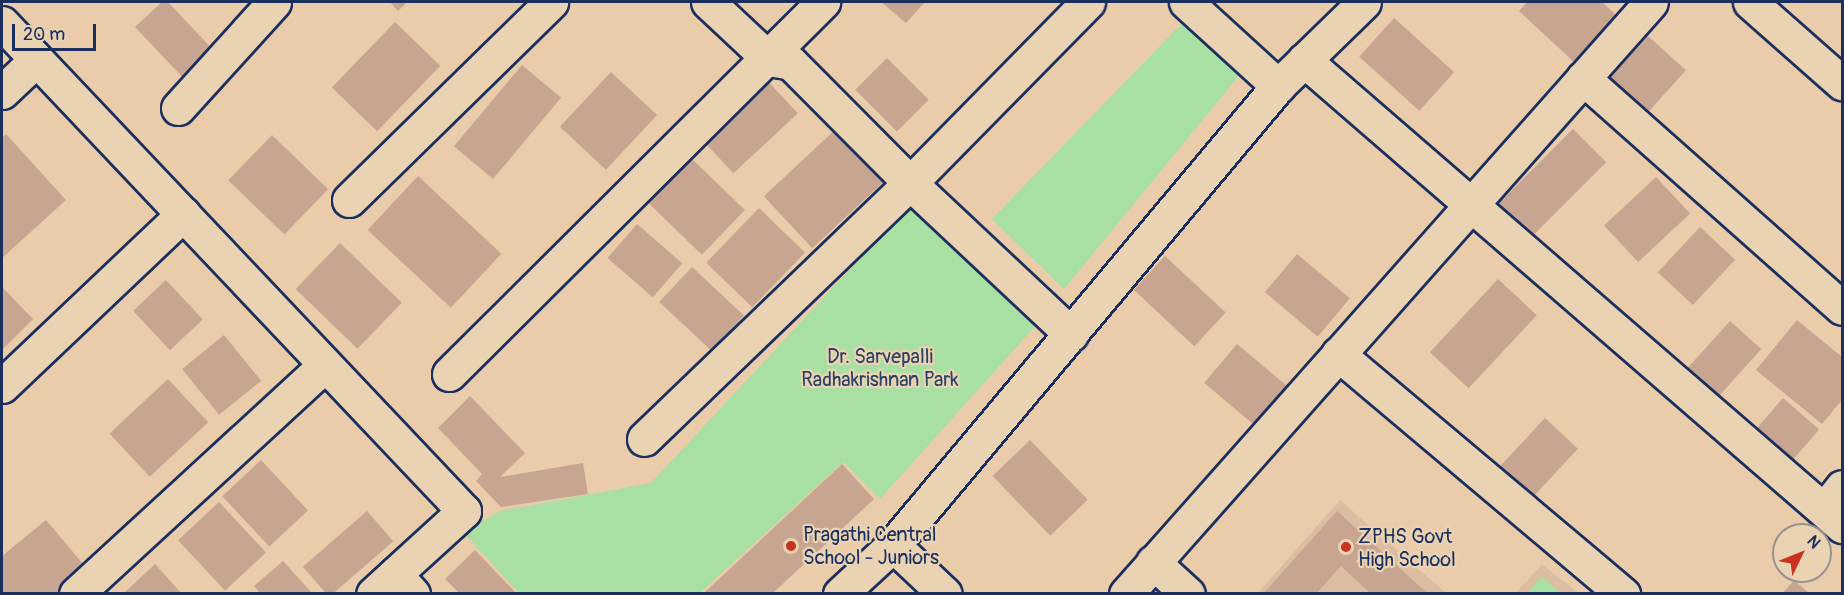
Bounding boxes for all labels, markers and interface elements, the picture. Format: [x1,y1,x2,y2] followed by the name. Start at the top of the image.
[15,12,99,50] scale bar
[23,23,65,46] text: 20 m
[801,344,959,391] park label: Dr. Sarvepalli Radhakrishnan Park
[803,522,939,569] place label: Pragathi Central School - Juniors
[1772,523,1832,583] north arrow
[1358,524,1456,571] place label: ZPHS Govt High School
[1803,531,1825,553] text: N
[784,539,798,553] marker: Pragathi Central School - Juniors
[1339,540,1353,554] marker: ZPHS Govt High School

